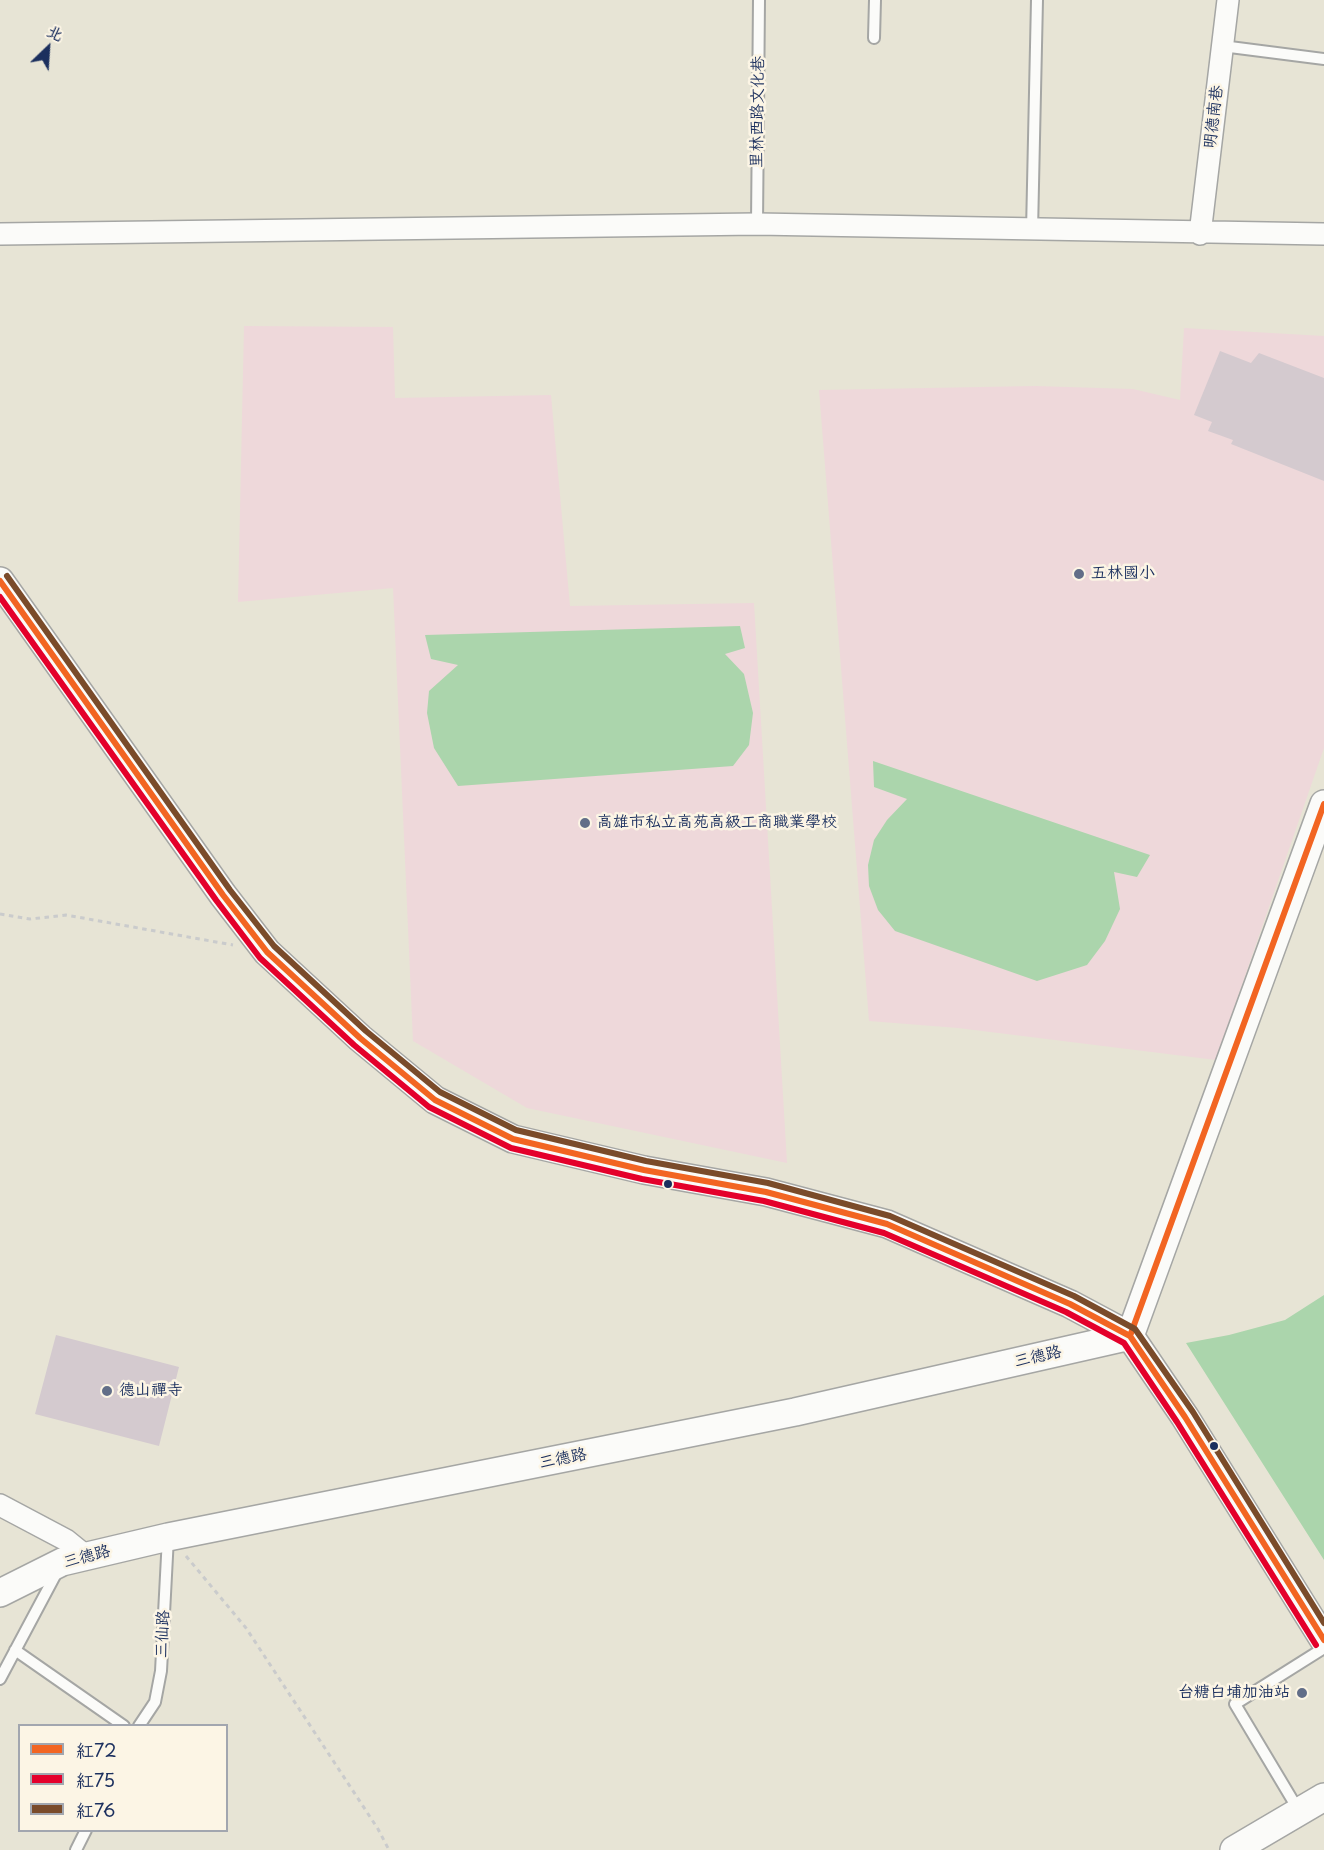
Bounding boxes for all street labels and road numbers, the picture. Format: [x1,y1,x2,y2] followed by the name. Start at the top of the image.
[747,56,769,168] street label: 里林西路文化巷
[1201,84,1227,150] street label: 明德南巷
[1012,1342,1064,1372] street label: 三德路
[538,1445,588,1473] street label: 三德路
[61,1542,113,1572] street label: 三德路
[152,1610,174,1658] street label: 三仙路

